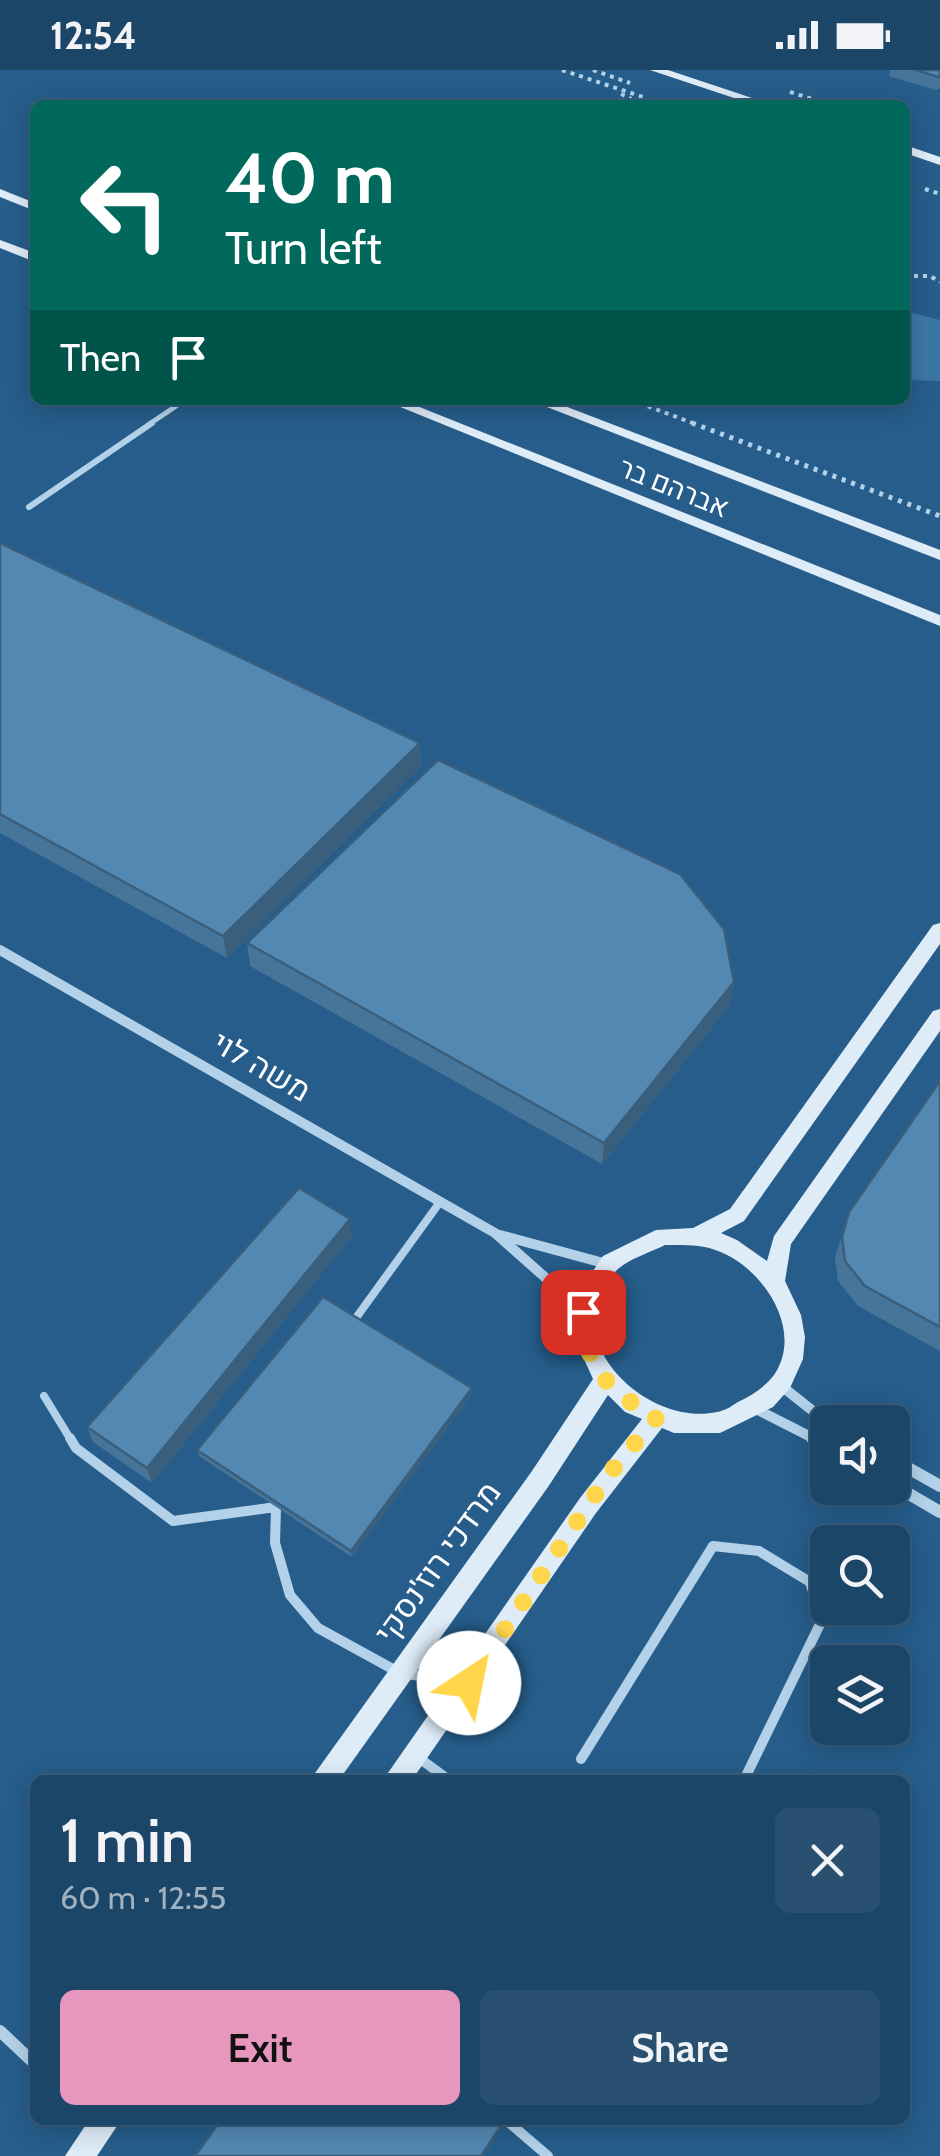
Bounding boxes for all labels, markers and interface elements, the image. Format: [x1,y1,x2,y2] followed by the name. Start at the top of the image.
[50,12,137,59] text: 12:54
[225,135,394,221] text: 40 m
[60,140,190,270] icon: left
[225,221,382,275] text: Turn left
[161,330,216,385] icon: arrive
[60,334,141,381] text: Then
[614,450,734,524] street label: אברהם בר
[206,1022,318,1110] street label: משה לוי
[541,1270,626,1355] pin
[556,1285,611,1340] icon: arrive
[810,1405,910,1745] map controls
[810,1405,910,1505] button: sound
[365,1474,509,1650] street label: מרדכי רוז'נסקי
[810,1525,910,1625] button: search
[417,1631,521,1735] position arrow
[810,1645,910,1745] button: layers
[60,1804,194,1877] text: 1 min
[775,1808,880,1913] button: close
[60,1878,226,1917] text: 60 m · 12:55
[60,1990,460,2105] button: Exit
[480,1990,880,2105] button: Share

